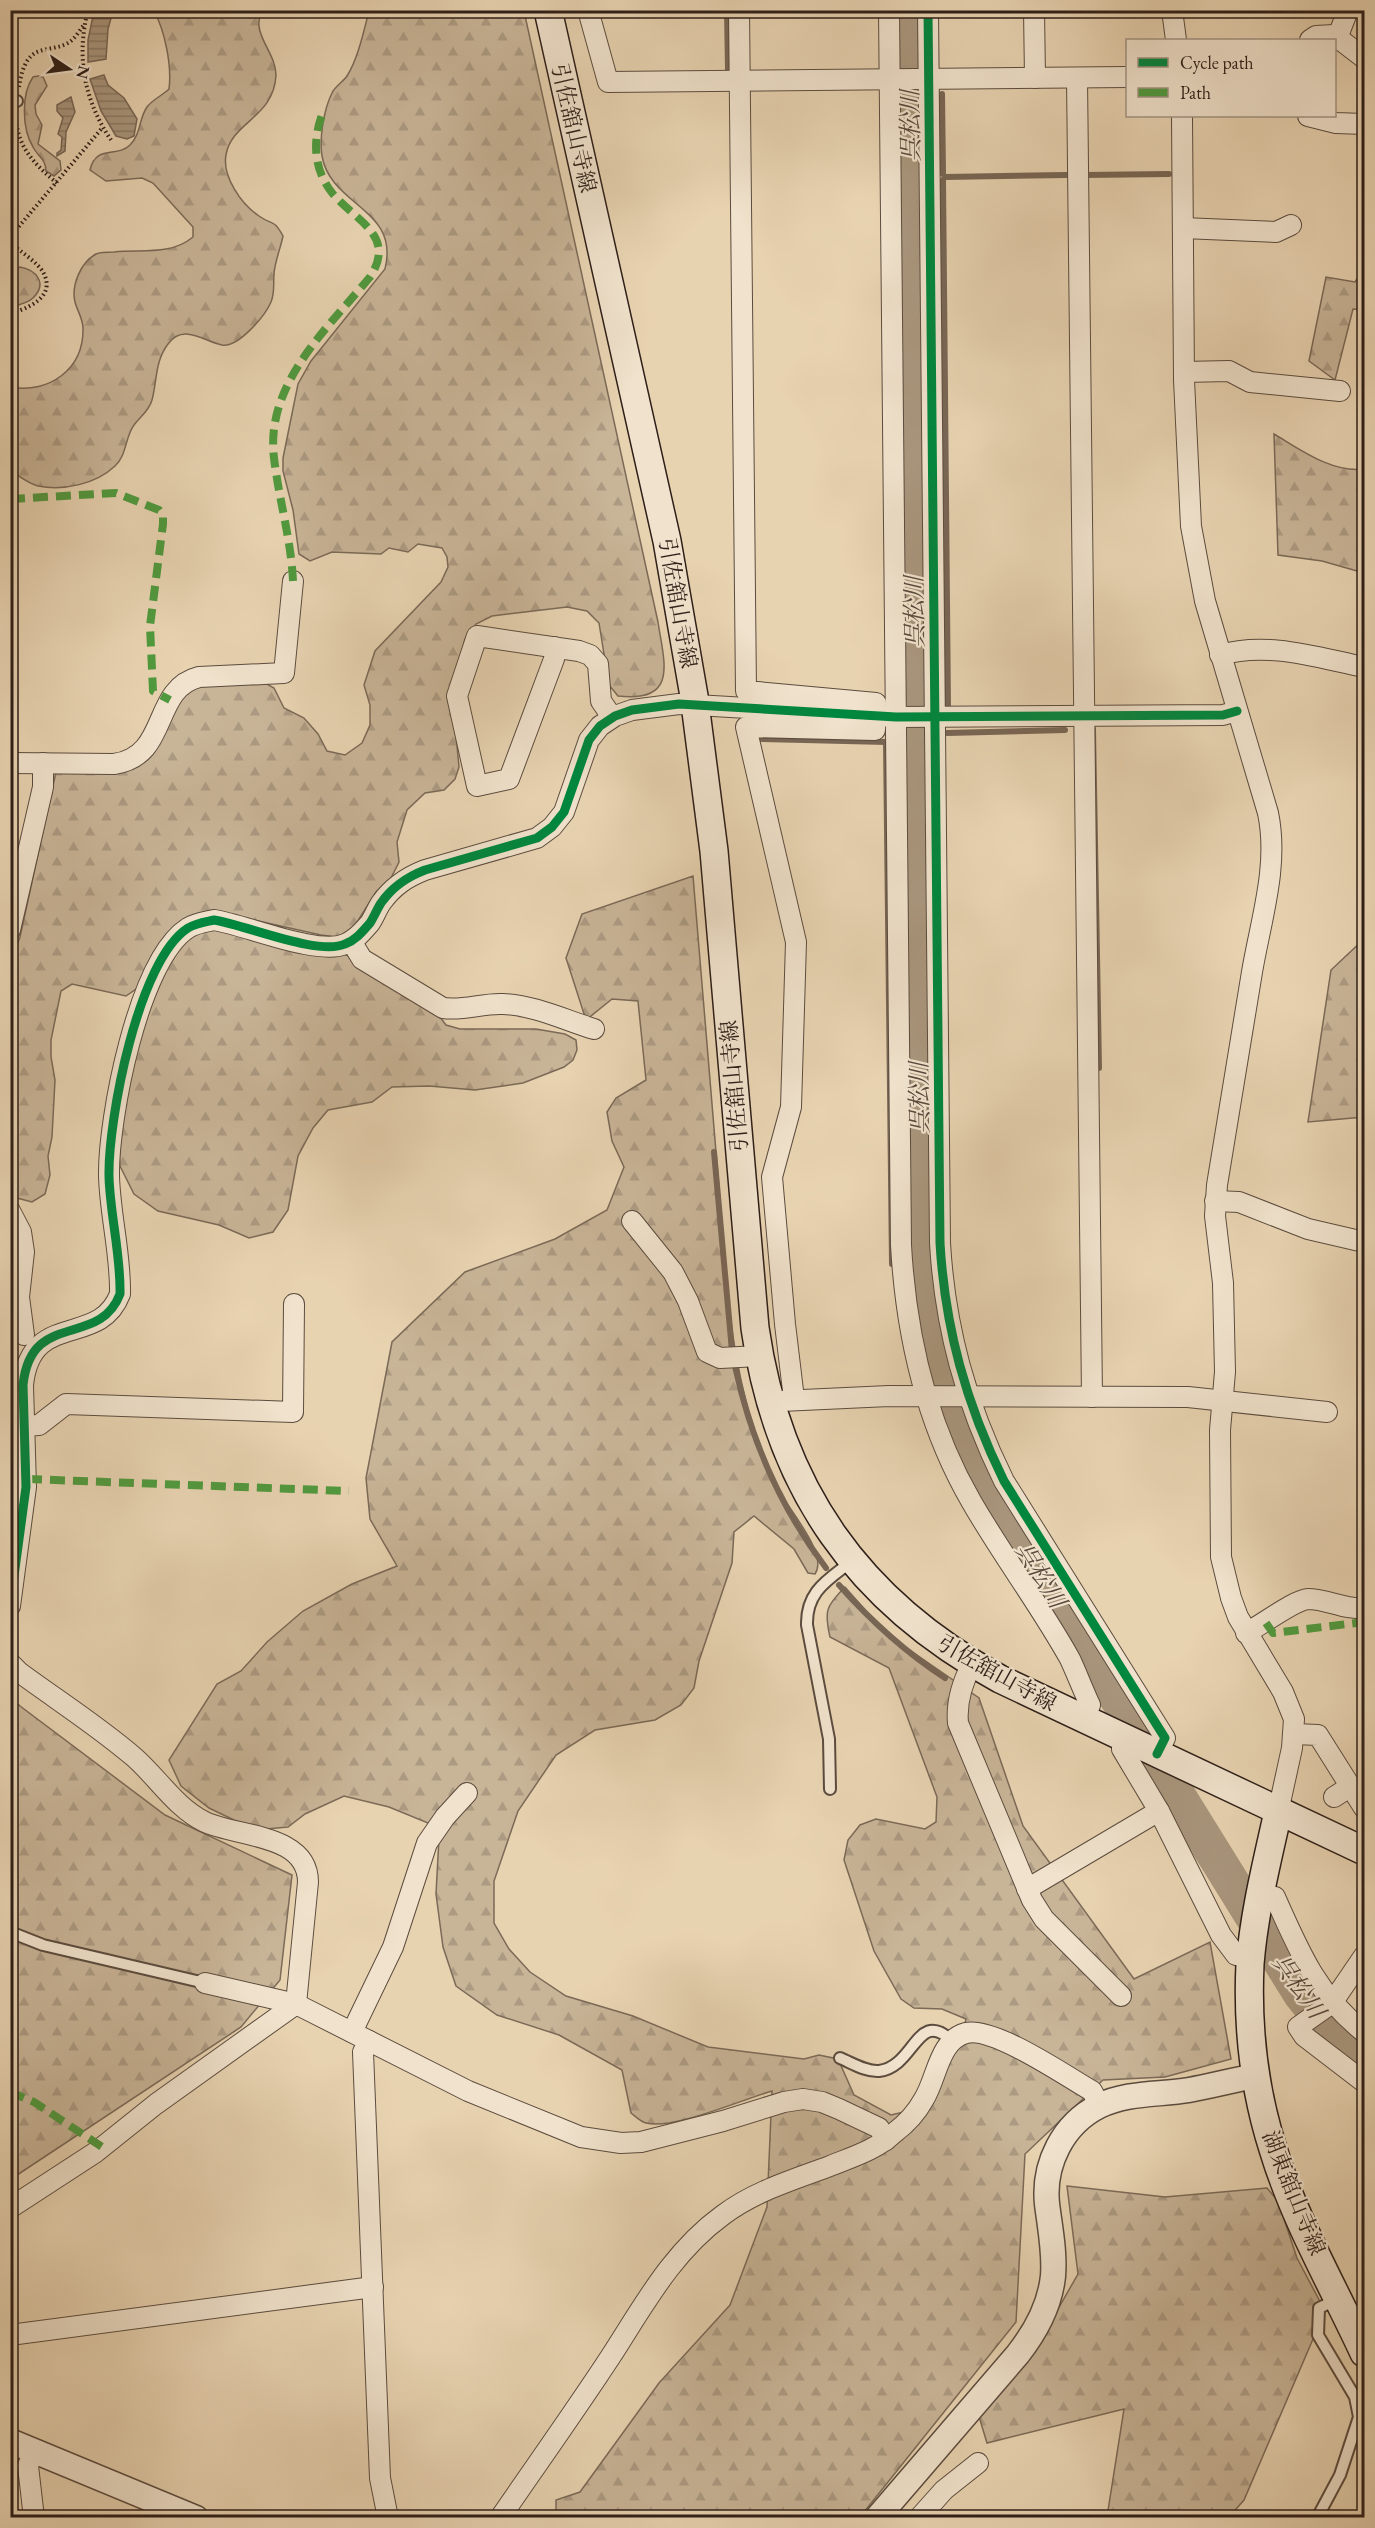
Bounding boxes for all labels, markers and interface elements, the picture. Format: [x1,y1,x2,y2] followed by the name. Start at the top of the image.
[39,39,99,99] north arrow
[1126,39,1336,117] legend
[1180,51,1254,74] text: Cycle path
[545,60,603,196] street label: 引佐舘山寺線
[71,64,95,81] text: N
[1180,81,1211,104] text: Path
[894,87,926,162] water label: 呉松川
[652,535,704,671] street label: 引佐舘山寺線
[898,573,930,648] water label: 呉松川
[714,1019,754,1153] street label: 引佐舘山寺線
[903,1059,935,1134] water label: 呉松川
[1009,1536,1075,1616] water label: 呉松川
[932,1628,1062,1718] street label: 引佐舘山寺線
[1266,1948,1334,2027] water label: 呉松川
[1256,2126,1332,2260] street label: 湖東舘山寺線

